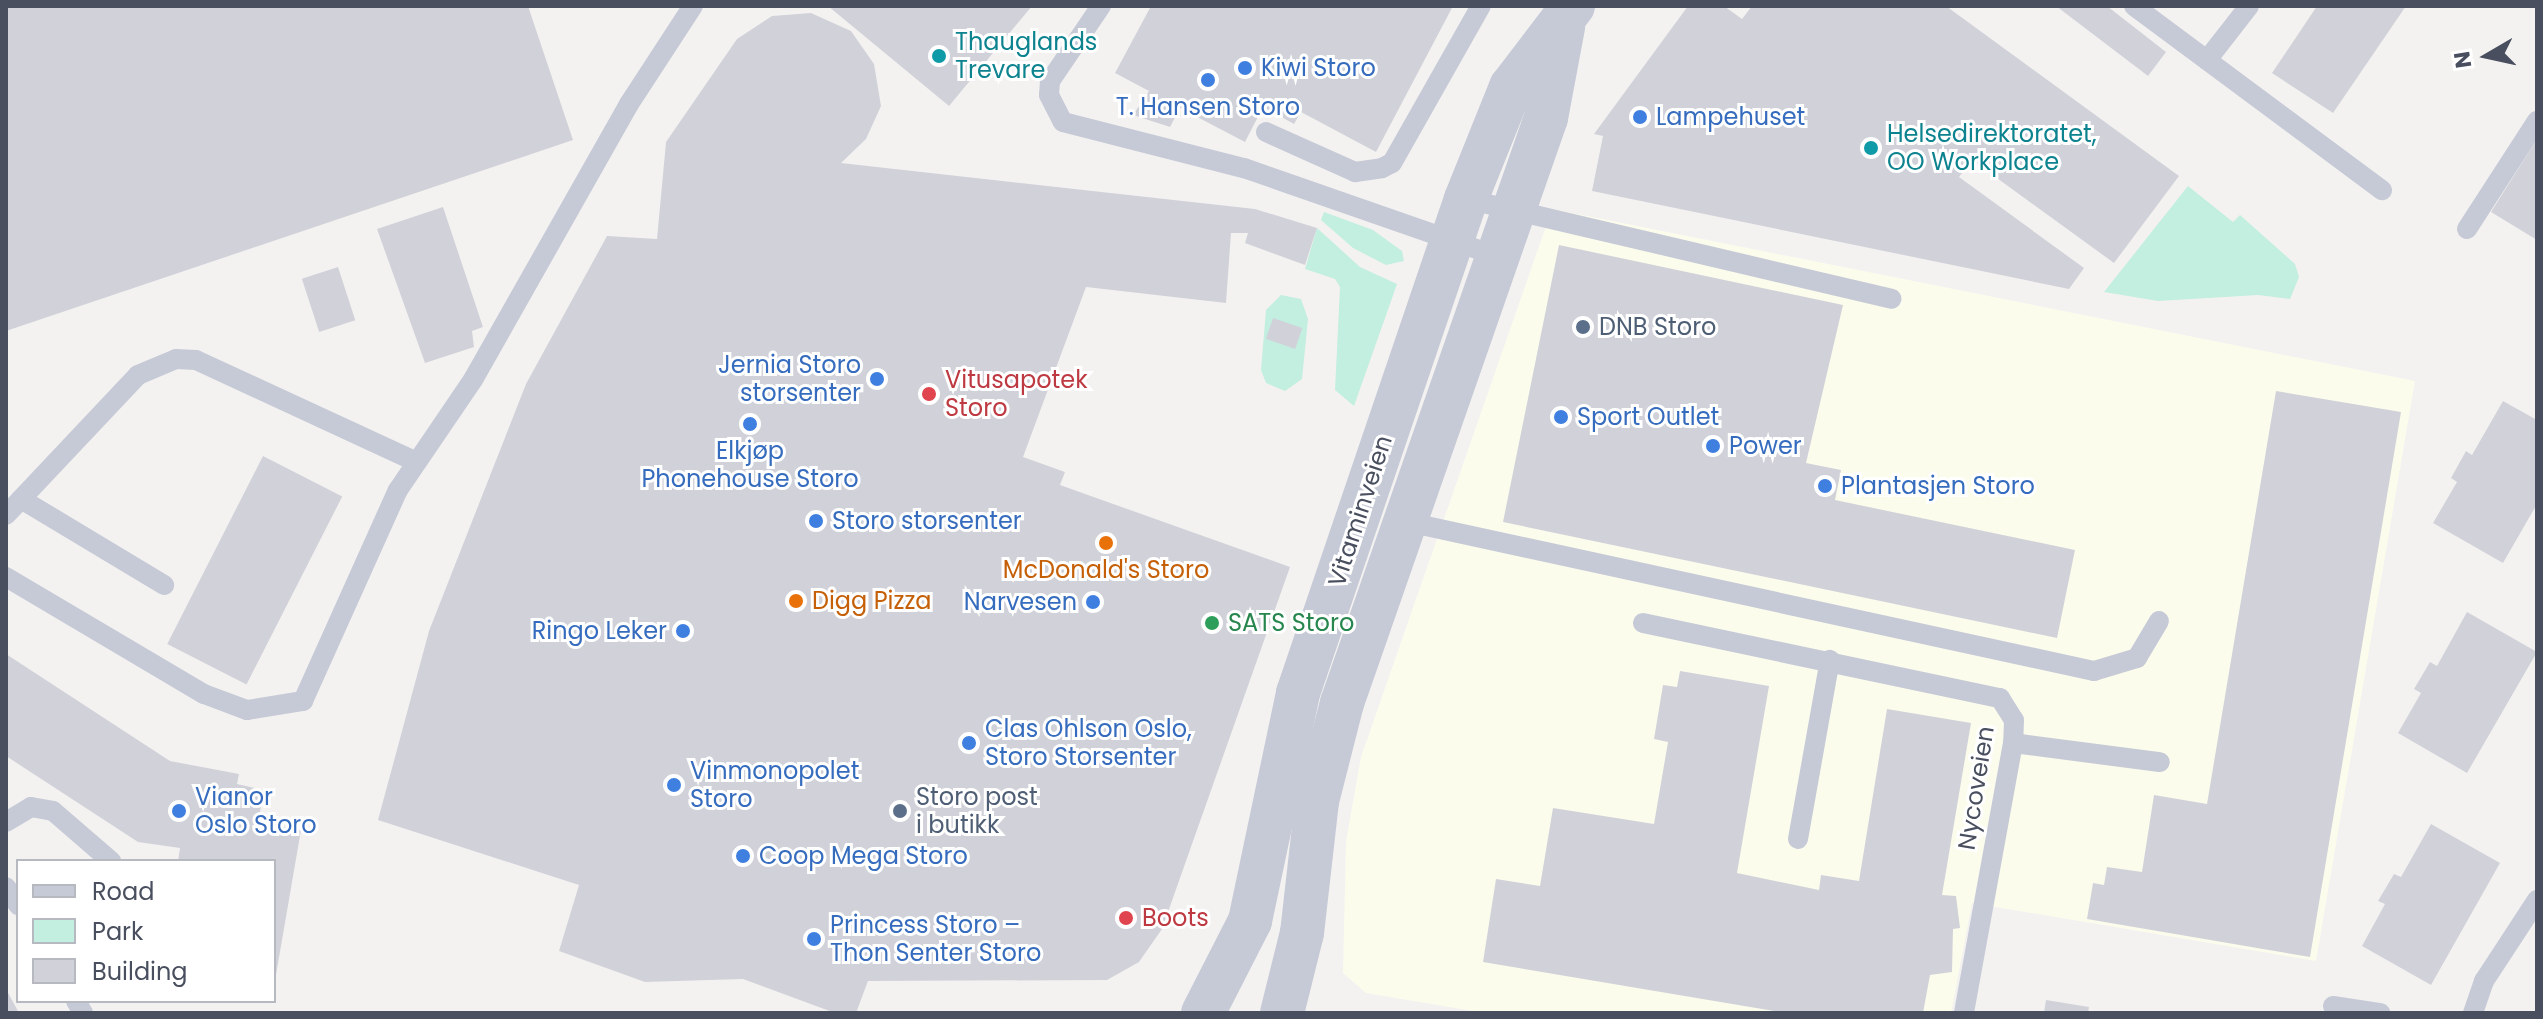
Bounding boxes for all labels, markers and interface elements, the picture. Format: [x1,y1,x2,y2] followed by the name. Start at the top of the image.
[2447,16,2527,96] north arrow
[955,28,1097,84] place label: Thauglands Trevare
[930,47,948,65] marker: Thauglands Trevare
[2446,49,2479,70] text: N
[1261,54,1376,82] place label: Kiwi Storo
[1236,59,1254,77] marker: Kiwi Storo
[1199,71,1217,89] marker: T. Hansen Storo
[1116,93,1300,121] place label: T. Hansen Storo
[1656,103,1805,131] place label: Lampehuset
[1631,108,1649,126] marker: Lampehuset
[1887,120,2096,176] place label: Helsedirektoratet, OO Workplace
[1862,139,1880,157] marker: Helsedirektoratet, OO Workplace
[1599,313,1716,341] place label: DNB Storo
[1574,318,1592,336] marker: DNB Storo
[718,351,861,407] place label: Jernia Storo storsenter
[945,366,1088,422] place label: Vitusapotek Storo
[868,370,886,388] marker: Jernia Storo storsenter
[920,385,938,403] marker: Vitusapotek Storo
[1577,403,1719,431] place label: Sport Outlet
[1552,408,1570,426] marker: Sport Outlet
[741,415,759,433] marker: Elkjøp Phonehouse Storo
[1322,432,1398,590] street label: Vitaminveien
[1729,432,1802,460] place label: Power
[641,437,859,493] place label: Elkjøp Phonehouse Storo
[1704,437,1722,455] marker: Power
[1841,472,2035,500] place label: Plantasjen Storo
[1816,477,1834,495] marker: Plantasjen Storo
[832,507,1022,535] place label: Storo storsenter
[807,512,825,530] marker: Storo storsenter
[1097,534,1115,552] marker: McDonald's Storo
[1003,556,1209,584] place label: McDonald's Storo
[812,587,932,615] place label: Digg Pizza
[964,588,1077,616] place label: Narvesen
[787,592,805,610] marker: Digg Pizza
[1084,593,1102,611] marker: Narvesen
[1228,609,1354,637] place label: SATS Storo
[1203,614,1221,632] marker: SATS Storo
[532,617,667,645] place label: Ringo Leker
[674,622,692,640] marker: Ringo Leker
[985,715,1192,771] place label: Clas Ohlson Oslo, Storo Storsenter
[1952,724,2000,852] street label: Nycoveien
[960,734,978,752] marker: Clas Ohlson Oslo, Storo Storsenter
[690,757,859,813] place label: Vinmonopolet Storo
[665,776,683,794] marker: Vinmonopolet Storo
[195,783,317,839] place label: Vianor Oslo Storo
[916,783,1038,839] place label: Storo post i butikk
[170,802,188,820] marker: Vianor Oslo Storo
[891,802,909,820] marker: Storo post i butikk
[759,842,968,870] place label: Coop Mega Storo
[734,847,752,865] marker: Coop Mega Storo
[16,859,276,1003] legend
[92,875,154,908] text: Road
[1142,904,1209,932] place label: Boots
[1117,909,1135,927] marker: Boots
[830,911,1041,967] place label: Princess Storo – Thon Senter Storo
[92,915,143,948] text: Park
[805,930,823,948] marker: Princess Storo – Thon Senter Storo
[92,955,188,988] text: Building

